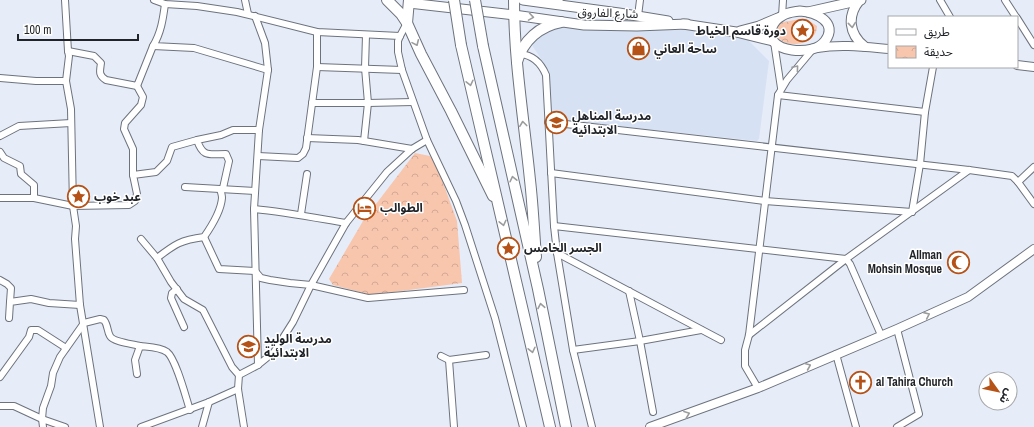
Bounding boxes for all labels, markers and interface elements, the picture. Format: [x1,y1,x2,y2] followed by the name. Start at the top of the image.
[577,4,639,23] street label: شارع الفاروق
[528,13,534,21] one-way arrow
[18,16,138,42] scale bar
[888,16,1018,68] legend
[789,18,815,44] place icon: دورة قاسم الخياط
[24,22,51,38] text: 100 m
[847,22,856,28] one-way arrow
[696,23,786,40] place label: دورة قاسم الخياط
[924,24,950,40] text: طريق
[626,36,652,62] shop icon: ساحة العاني
[412,40,420,47] one-way arrow
[654,41,717,59] place label: ساحة العاني
[924,44,953,60] text: حديقة
[792,66,799,73] one-way arrow
[466,80,474,86] one-way arrow
[572,108,651,138] place label: مدرسة المناهل الابتدائية
[544,110,570,136] school or university icon: مدرسة المناهل الابتدائية
[519,121,528,127] one-way arrow
[509,176,517,182] one-way arrow
[66,184,92,210] place icon: عبد خوب
[94,189,141,205] place label: عبد خوب
[351,195,377,221] hotel icon: الطوالب
[380,200,423,216] place label: الطوالب
[499,220,507,226] one-way arrow
[496,235,522,261] place icon: الجسر الخامس
[524,240,602,256] place label: الجسر الخامس
[868,247,943,277] place label: Allman Mohsin Mosque
[945,249,971,275] mosque icon: Allman Mohsin Mosque
[538,303,546,309] one-way arrow
[923,312,931,320] one-way arrow
[264,331,332,361] place label: مدرسة الوليد الابتدائية
[235,333,261,359] school or university icon: مدرسة الوليد الابتدائية
[528,347,536,353] one-way arrow
[803,363,811,371] one-way arrow
[848,369,874,395] church icon: al Tahira Church
[978,371,1018,411] north arrow
[876,374,953,390] place label: al Tahira Church
[996,386,1016,407] text: ش
[683,410,690,419] one-way arrow

